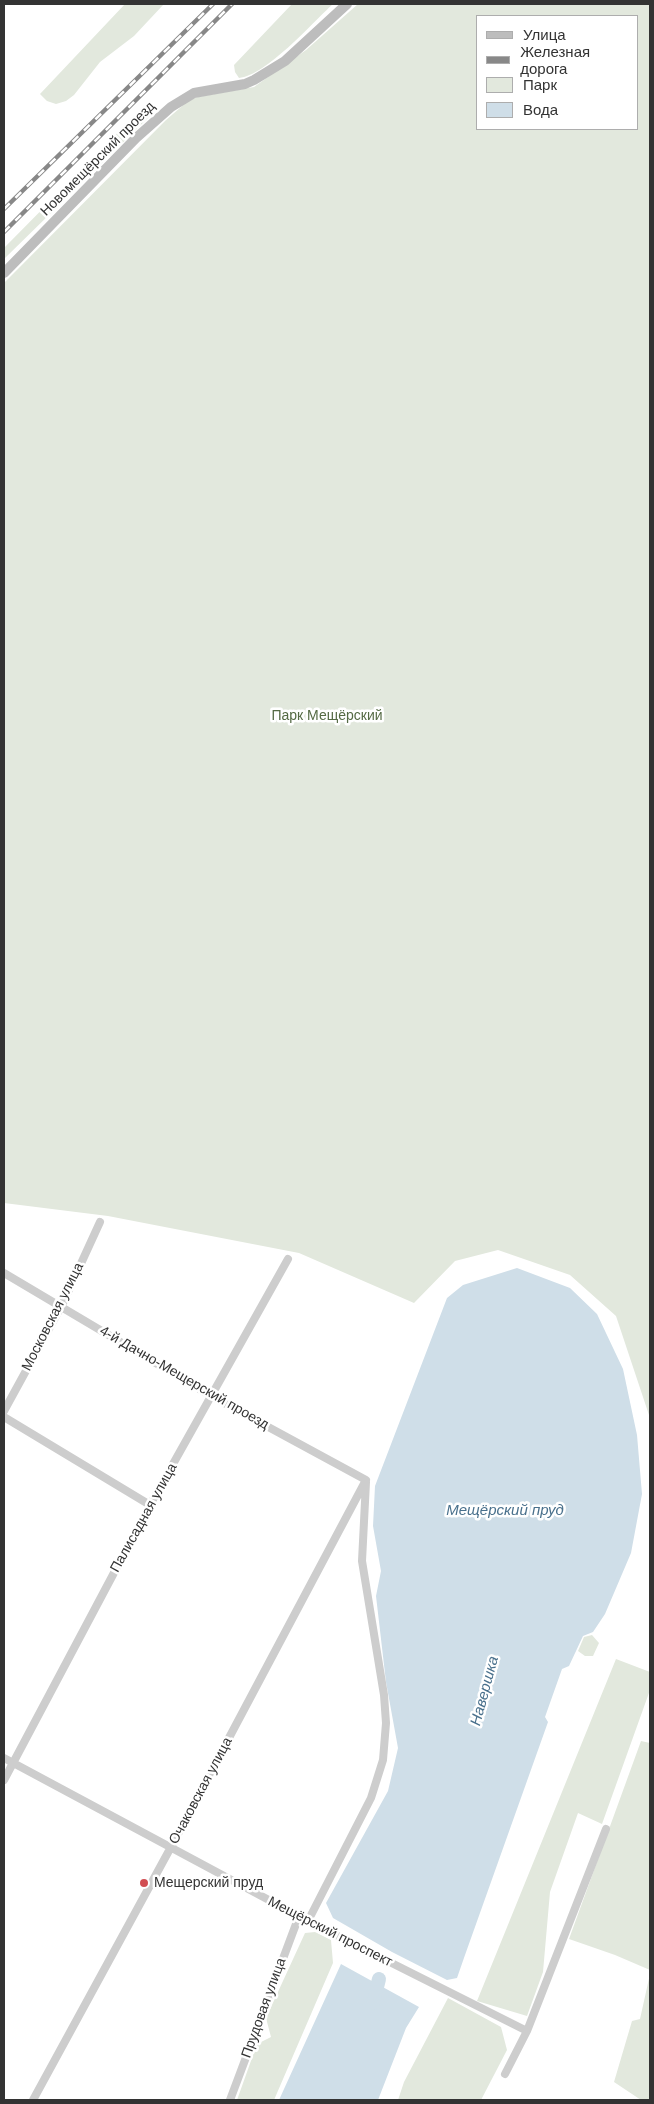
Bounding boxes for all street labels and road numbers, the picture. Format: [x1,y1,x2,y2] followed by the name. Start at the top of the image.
[37,98,159,220] street label: Новомещёрский проезд
[18,1260,88,1374] street label: Московская улица
[96,1323,272,1433] street label: 4-й Дачно-Мещерский проезд
[107,1460,181,1576] street label: Палисадная улица
[166,1735,236,1847] street label: Очаковская улица
[265,1893,395,1971] street label: Мещёрский проспект
[238,1956,290,2060] street label: Прудовая улица

